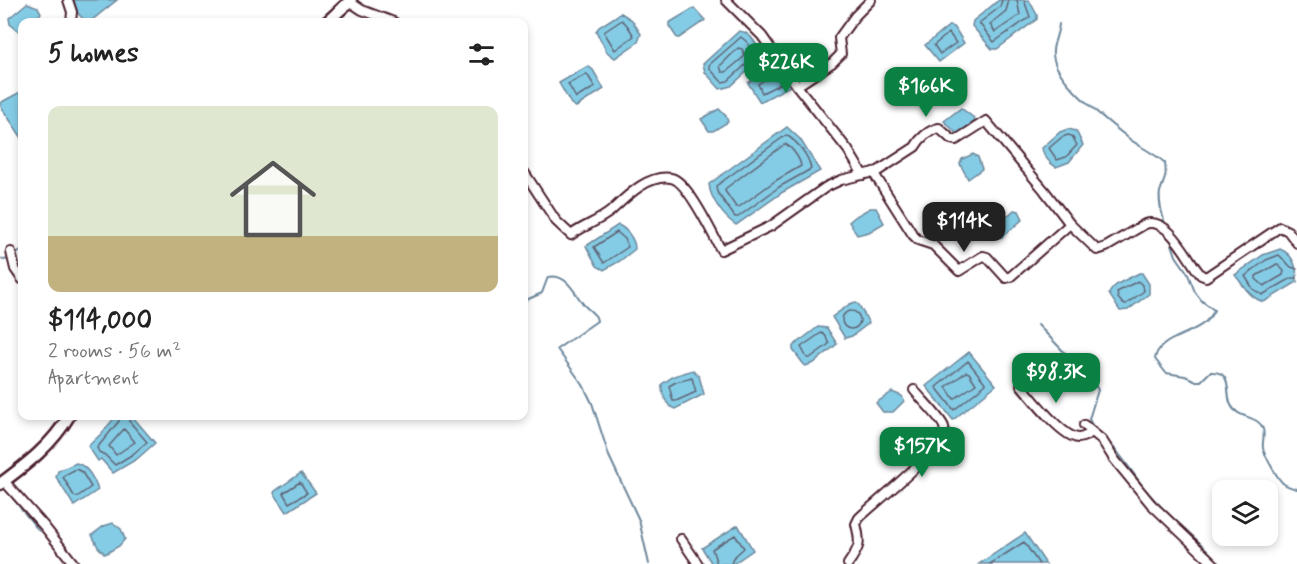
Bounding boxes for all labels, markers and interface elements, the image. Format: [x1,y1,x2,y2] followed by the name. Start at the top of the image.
[48,37,139,71] text: 5 homes
[465,38,498,71] icon: filters
[744,43,828,94] pin: $226K
[758,49,814,76] text: $226K
[884,67,968,118] pin: $166K
[898,73,954,100] text: $166K
[219,145,327,253] icon: home
[922,202,1006,253] pin: $114K
[936,208,992,235] text: $114K
[48,304,152,338] text: $114,000
[48,338,181,365] text: 2 rooms · 56 m²
[1007,353,1105,404] pin: $98.3K
[1026,359,1086,386] text: $98.3K
[48,365,139,392] text: Apartment
[880,427,964,478] pin: $157K
[894,433,950,460] text: $157K
[1212,480,1278,546] map controls
[1212,480,1278,546] button: layers

